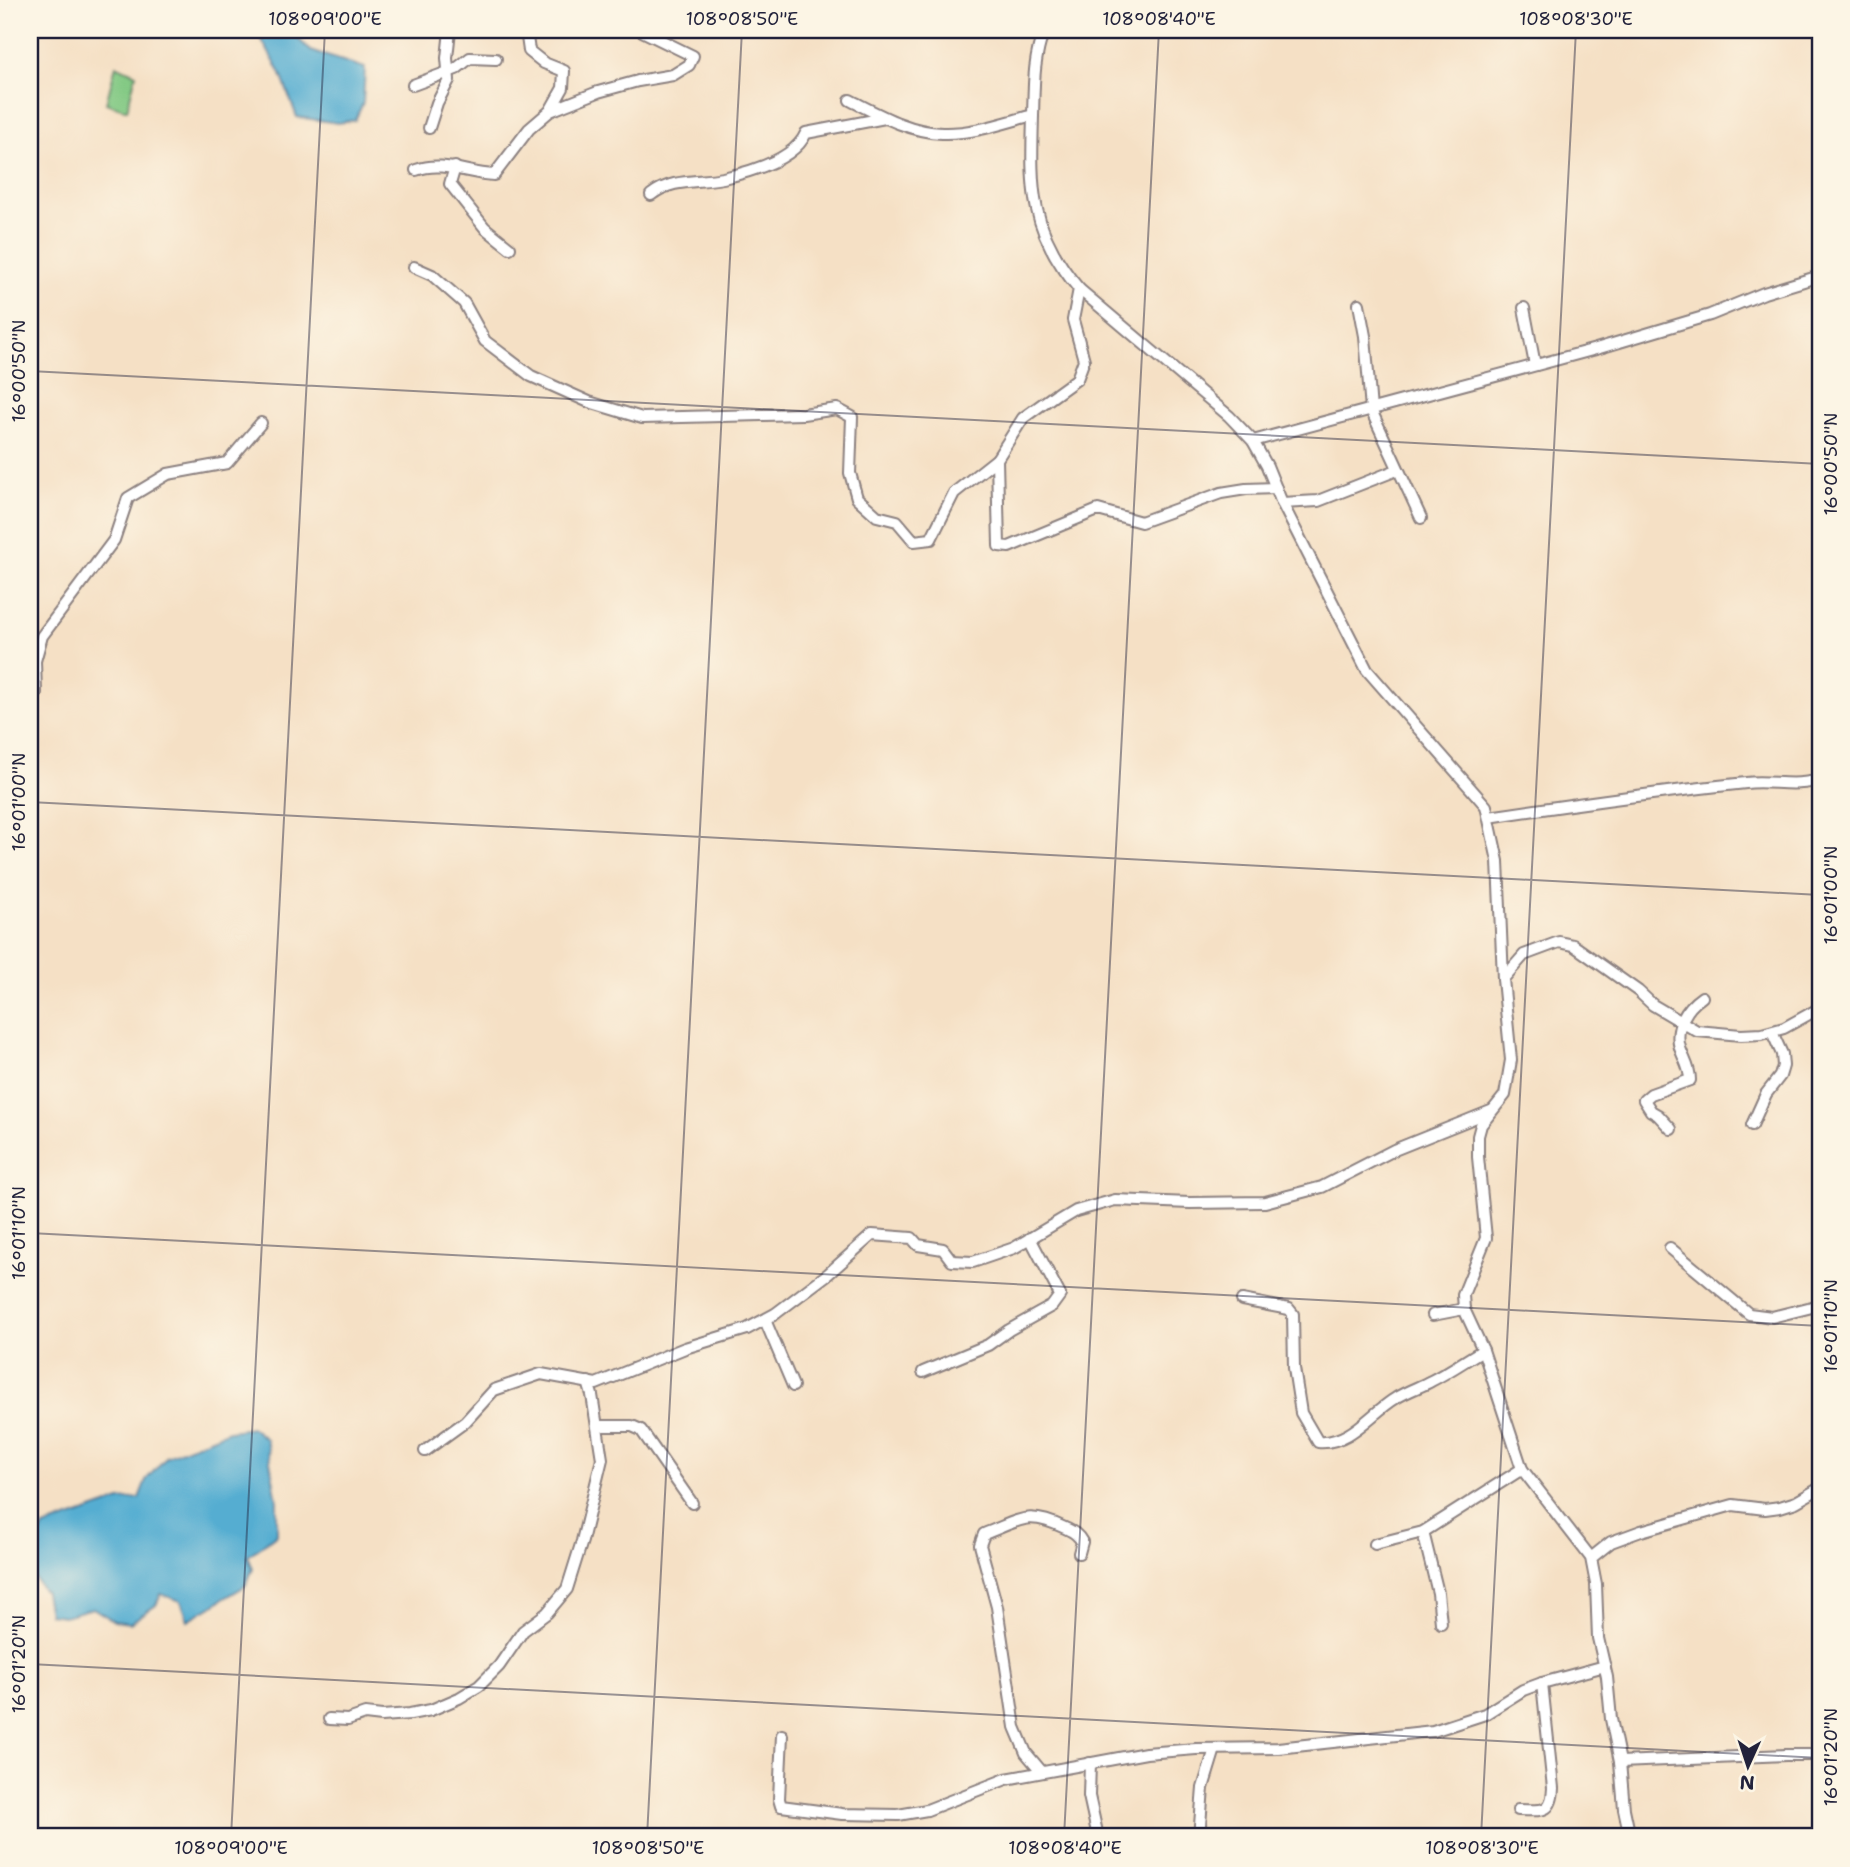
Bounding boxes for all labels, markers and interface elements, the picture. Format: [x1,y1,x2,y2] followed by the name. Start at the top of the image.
[268,7,382,31] text: 108°09'00"E
[686,7,798,31] text: 108°08'50"E
[1102,7,1216,31] text: 108°08'40"E
[1519,7,1633,31] text: 108°08'30"E
[7,319,31,423] text: 16°00'50"N
[1819,412,1843,516] text: 16°00'50"N
[7,753,31,851] text: 16°01'00"N
[1819,846,1843,944] text: 16°01'00"N
[7,1186,31,1280] text: 16°01'10"N
[1819,1279,1843,1373] text: 16°01'10"N
[7,1615,31,1713] text: 16°01'20"N
[1819,1708,1843,1806] text: 16°01'20"N
[1714,1730,1784,1800] north arrow
[1739,1770,1755,1795] text: N
[174,1836,288,1860] text: 108°09'00"E
[592,1836,704,1860] text: 108°08'50"E
[1008,1836,1122,1860] text: 108°08'40"E
[1425,1836,1539,1860] text: 108°08'30"E

